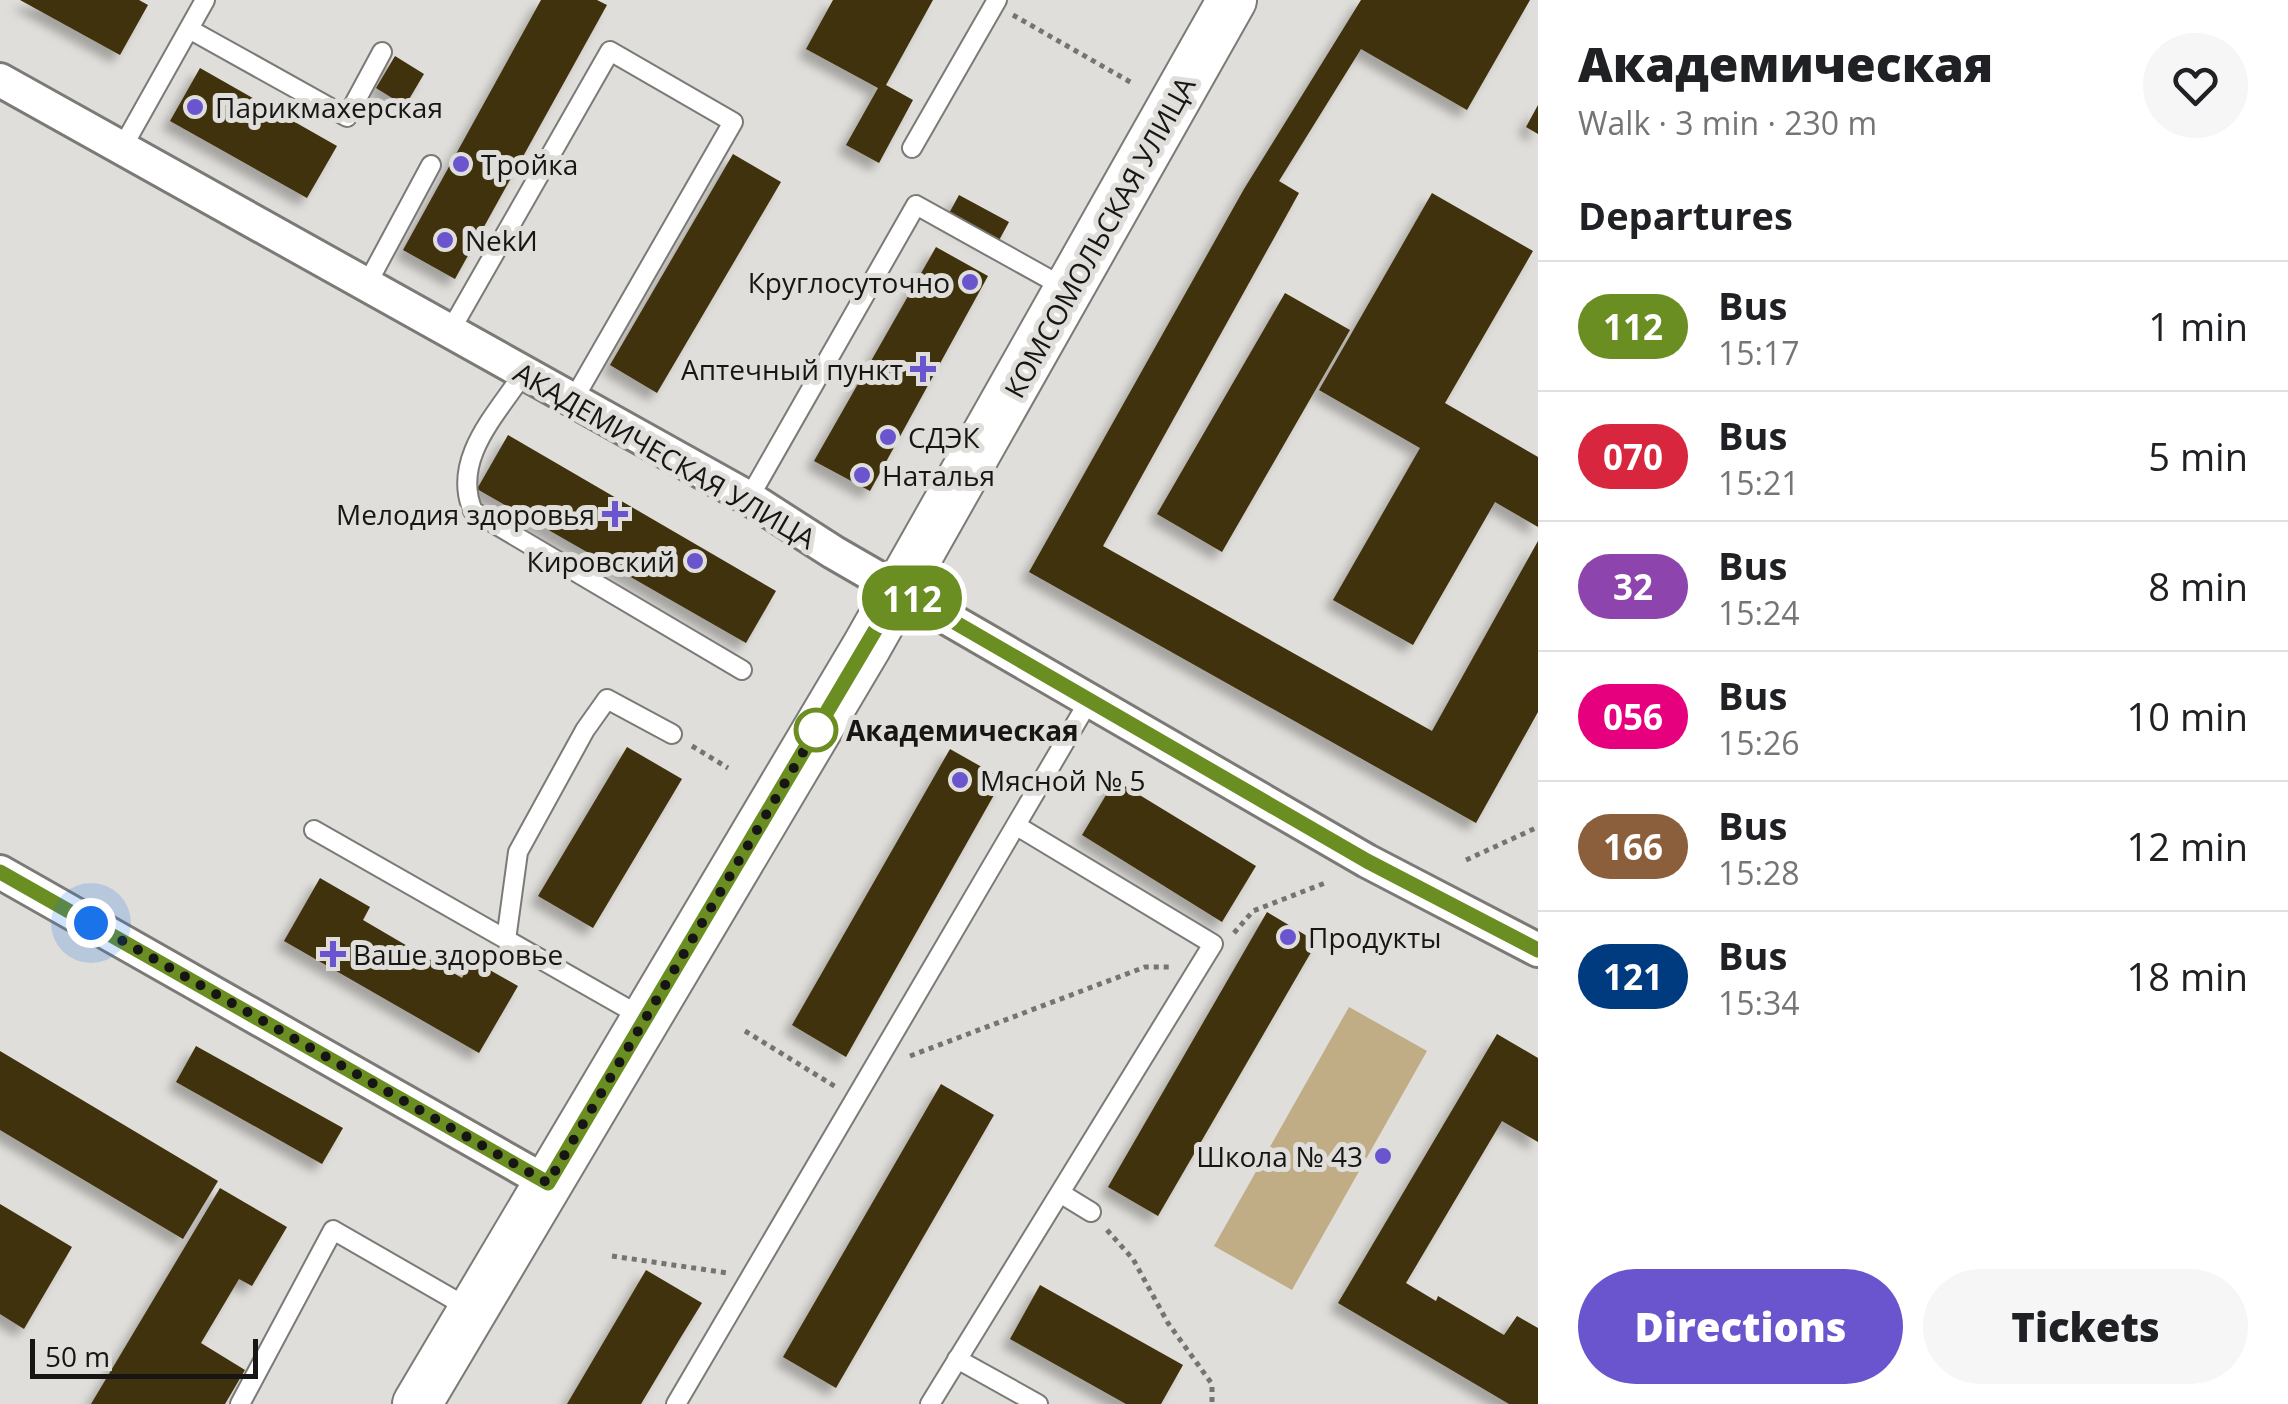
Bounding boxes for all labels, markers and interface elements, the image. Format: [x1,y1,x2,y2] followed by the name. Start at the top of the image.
[1578,31,1993,96] text: Академическая
[2143,33,2248,138] button: heart
[995,69,1203,404] street label: КОМСОМОЛЬСКАЯ УЛИЦА
[215,88,443,126] place label: Парикмахерская
[184,96,206,118] marker: Парикмахерская
[1578,101,1877,144] text: Walk · 3 min · 230 m
[481,145,578,183] place label: Тройка
[450,153,472,175] marker: Тройка
[1578,189,1793,241] text: Departures
[465,221,538,259] place label: NekИ
[434,229,456,251] marker: NekИ
[748,263,950,301] place label: Круглосуточно
[959,271,981,293] marker: Круглосуточно
[1718,279,1787,331] text: Bus
[2148,300,2248,352] text: 1 min
[1603,303,1663,350] text: 112
[1718,331,1800,374] text: 15:17
[681,350,903,388] place label: Аптечный пункт
[507,353,823,557] street label: АКАДЕМИЧЕСКАЯ УЛИЦА
[912,358,934,380] marker: Аптечный пункт
[1718,409,1787,461] text: Bus
[908,418,980,456] place label: СДЭК
[877,426,899,448] marker: СДЭК
[2148,430,2248,482] text: 5 min
[1603,433,1663,480] text: 070
[882,456,995,494] place label: Наталья
[1718,461,1800,504] text: 15:21
[851,464,873,486] marker: Наталья
[336,495,595,533] place label: Мелодия здоровья
[604,503,626,525] marker: Мелодия здоровья
[1718,539,1787,591] text: Bus
[527,542,675,580] place label: Кировский
[684,550,706,572] marker: Кировский
[2148,560,2248,612] text: 8 min
[1613,563,1653,610] text: 32
[854,566,970,630] line badge: 112
[882,575,942,622] text: 112
[1718,591,1800,634] text: 15:24
[1718,669,1787,721] text: Bus
[2127,690,2248,742] text: 10 min
[1603,693,1663,740] text: 056
[795,709,837,751] marker: Академическая
[846,711,1079,749] place label: Академическая
[1718,721,1800,764] text: 15:26
[980,761,1146,799] place label: Мясной № 5
[949,769,971,791] marker: Мясной № 5
[1718,799,1787,851] text: Bus
[2127,820,2248,872] text: 12 min
[1603,823,1663,870] text: 166
[1718,851,1800,894] text: 15:28
[66,898,116,948] your location
[1308,918,1442,956] place label: Продукты
[1277,926,1299,948] marker: Продукты
[1718,929,1787,981] text: Bus
[353,935,563,973] place label: Ваше здоровье
[322,943,344,965] marker: Ваше здоровье
[2127,950,2248,1002] text: 18 min
[1603,953,1663,1000] text: 121
[1718,981,1800,1024] text: 15:34
[1196,1137,1363,1175] place label: Школа № 43
[1372,1145,1394,1167] marker: Школа № 43
[1578,1269,1903,1384] button: Directions
[1923,1269,2248,1384] button: Tickets
[30,1334,258,1378] scale bar
[45,1337,110,1375] text: 50 m

